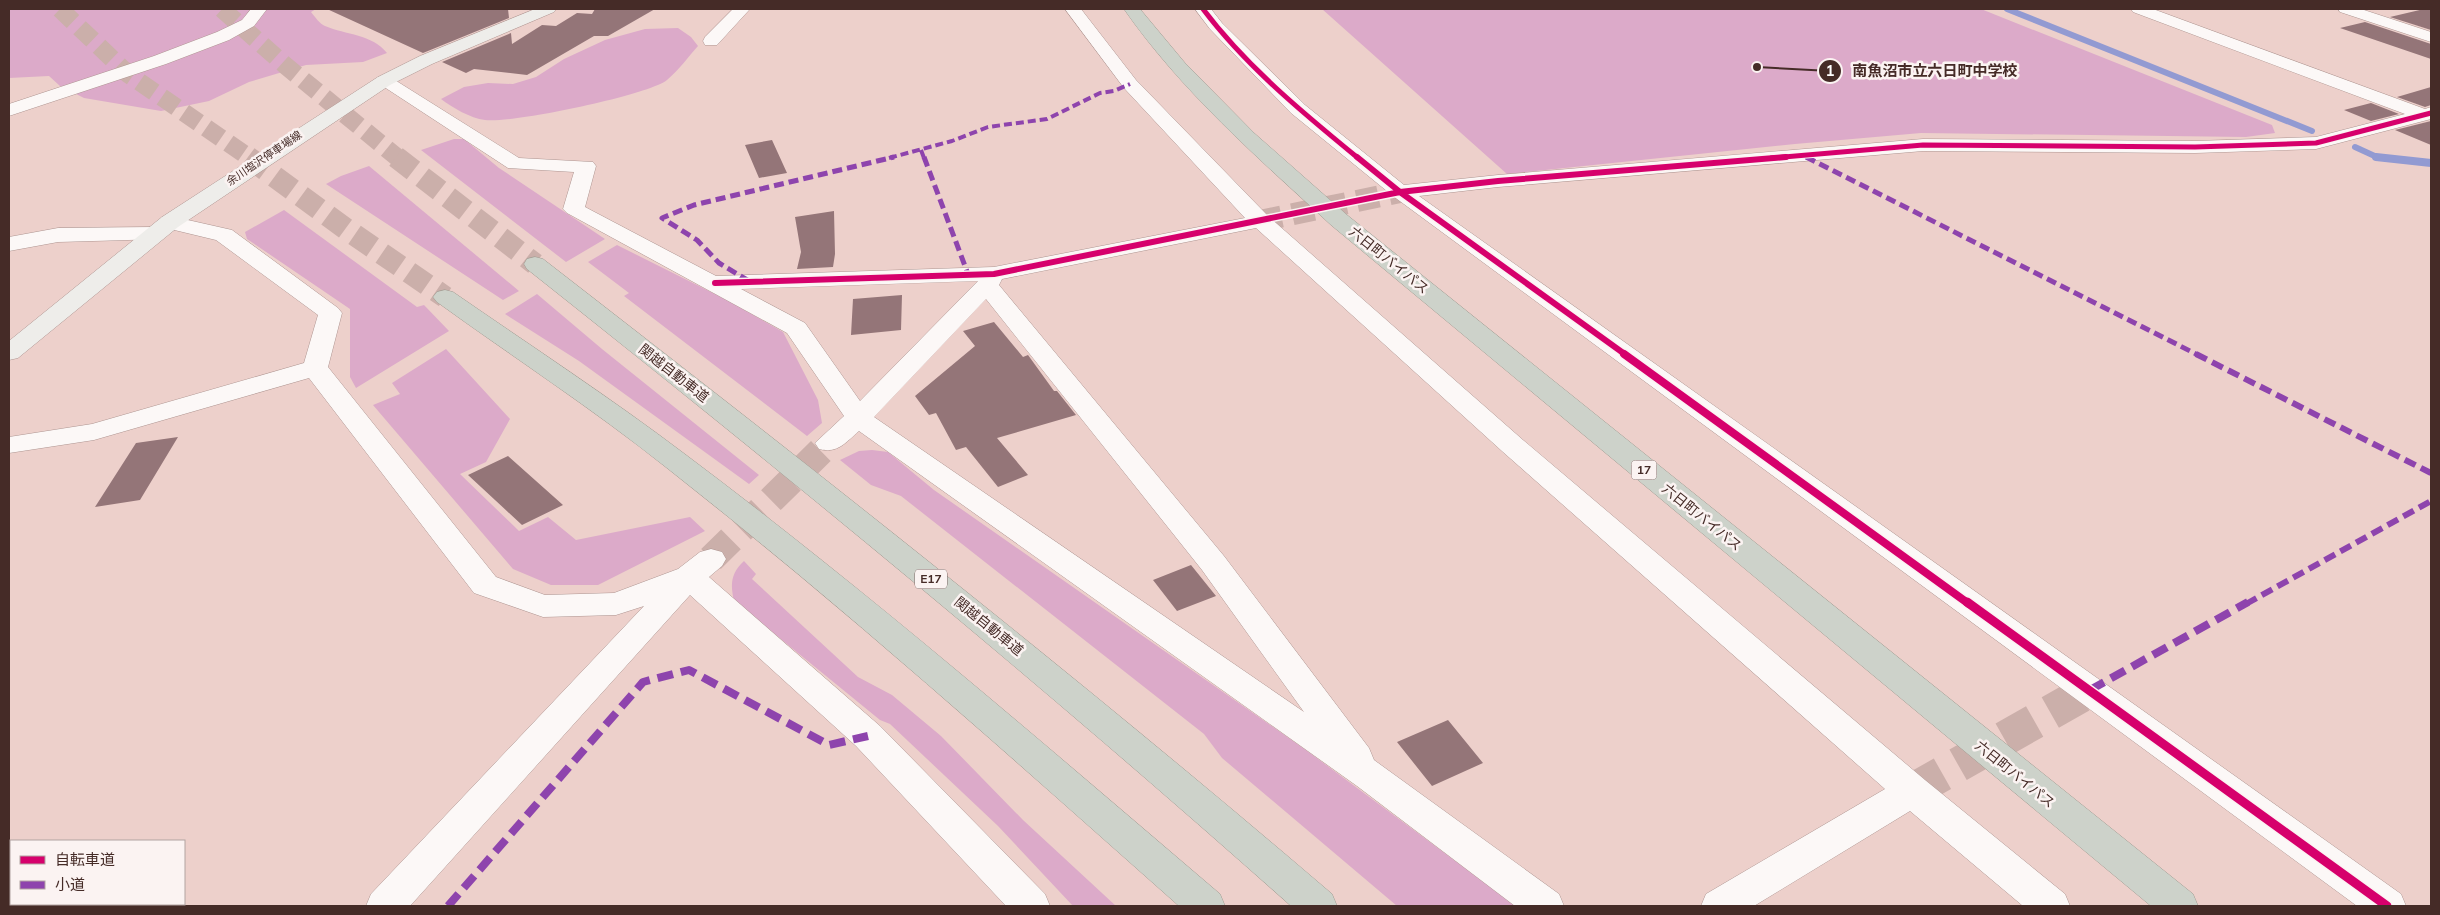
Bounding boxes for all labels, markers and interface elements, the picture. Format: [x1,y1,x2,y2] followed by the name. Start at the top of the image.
[1817,56,2027,86] callout: 南魚沼市立六日町中学校
[1825,61,1835,80] text: 1
[1852,61,2018,80] text: 南魚沼市立六日町中学校
[224,128,304,188] street label: 余川塩沢停車場線
[1345,222,1433,298] street label: 六日町バイパス
[635,340,713,406] street label: 関越自動車道
[1632,460,1656,480] road number: 17
[1658,479,1746,555] street label: 六日町バイパス
[915,570,947,588] road number: E17
[951,593,1027,659] street label: 関越自動車道
[1971,736,2059,812] street label: 六日町バイパス
[10,840,185,905] legend
[55,850,115,869] text: 自転車道
[55,875,85,894] text: 小道

